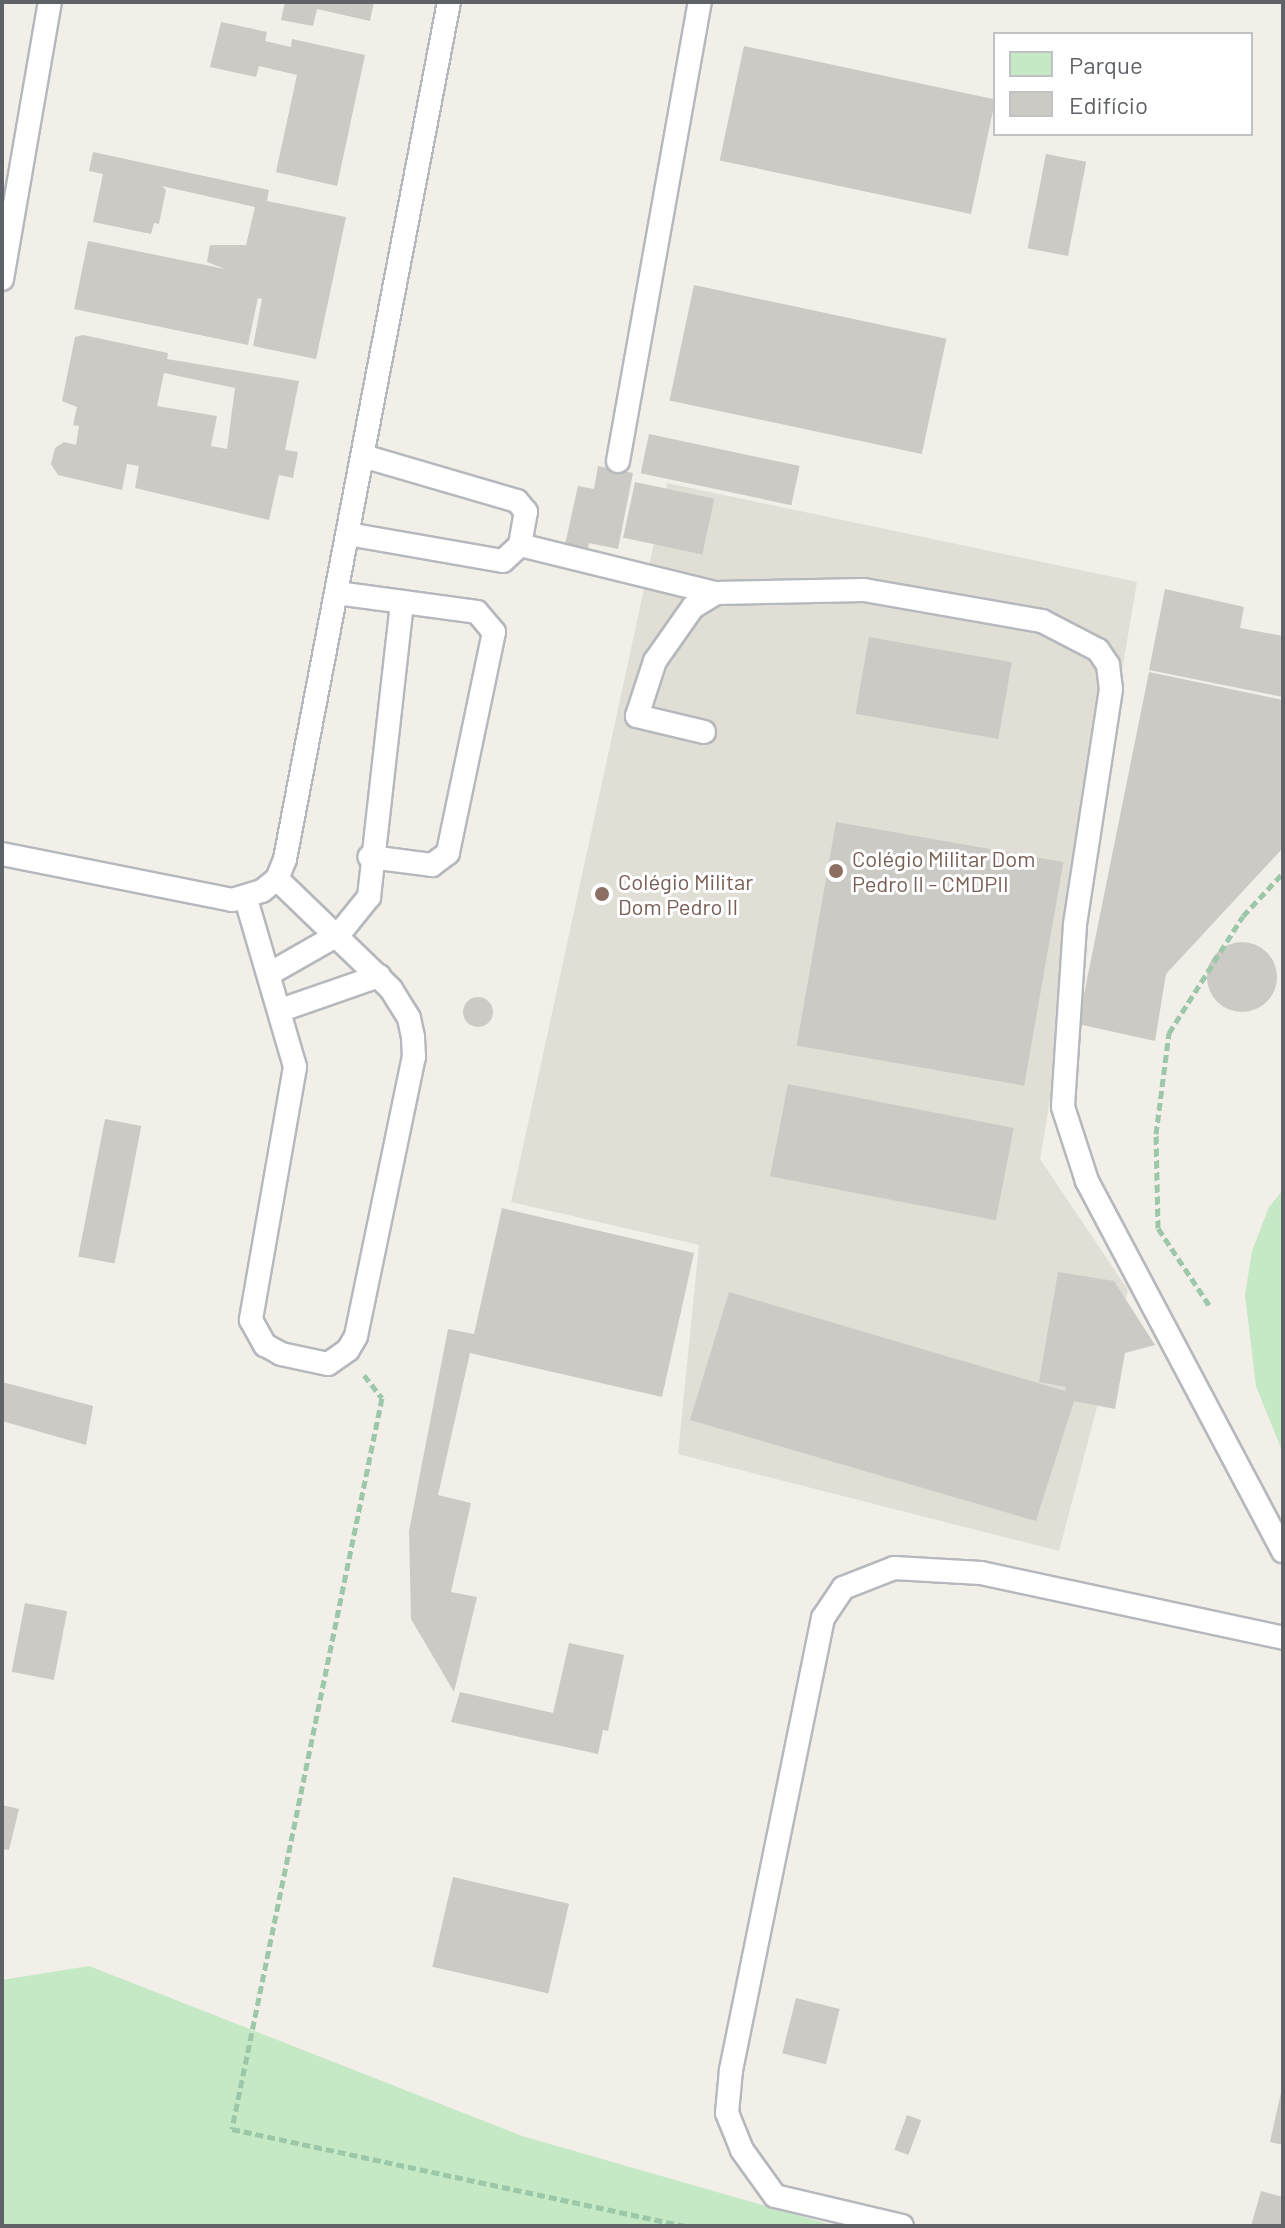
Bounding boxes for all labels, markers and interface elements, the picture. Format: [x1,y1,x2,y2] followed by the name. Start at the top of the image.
[993,32,1253,136] legend
[1069,50,1143,79] text: Parque
[1069,90,1148,119] text: Edifício
[852,845,1035,896] place label: Colégio Militar Dom Pedro II - CMDPII
[827,862,845,880] marker: Colégio Militar Dom Pedro II - CMDPII
[618,868,753,920] place label: Colégio Militar Dom Pedro II
[593,885,611,903] marker: Colégio Militar Dom Pedro II

